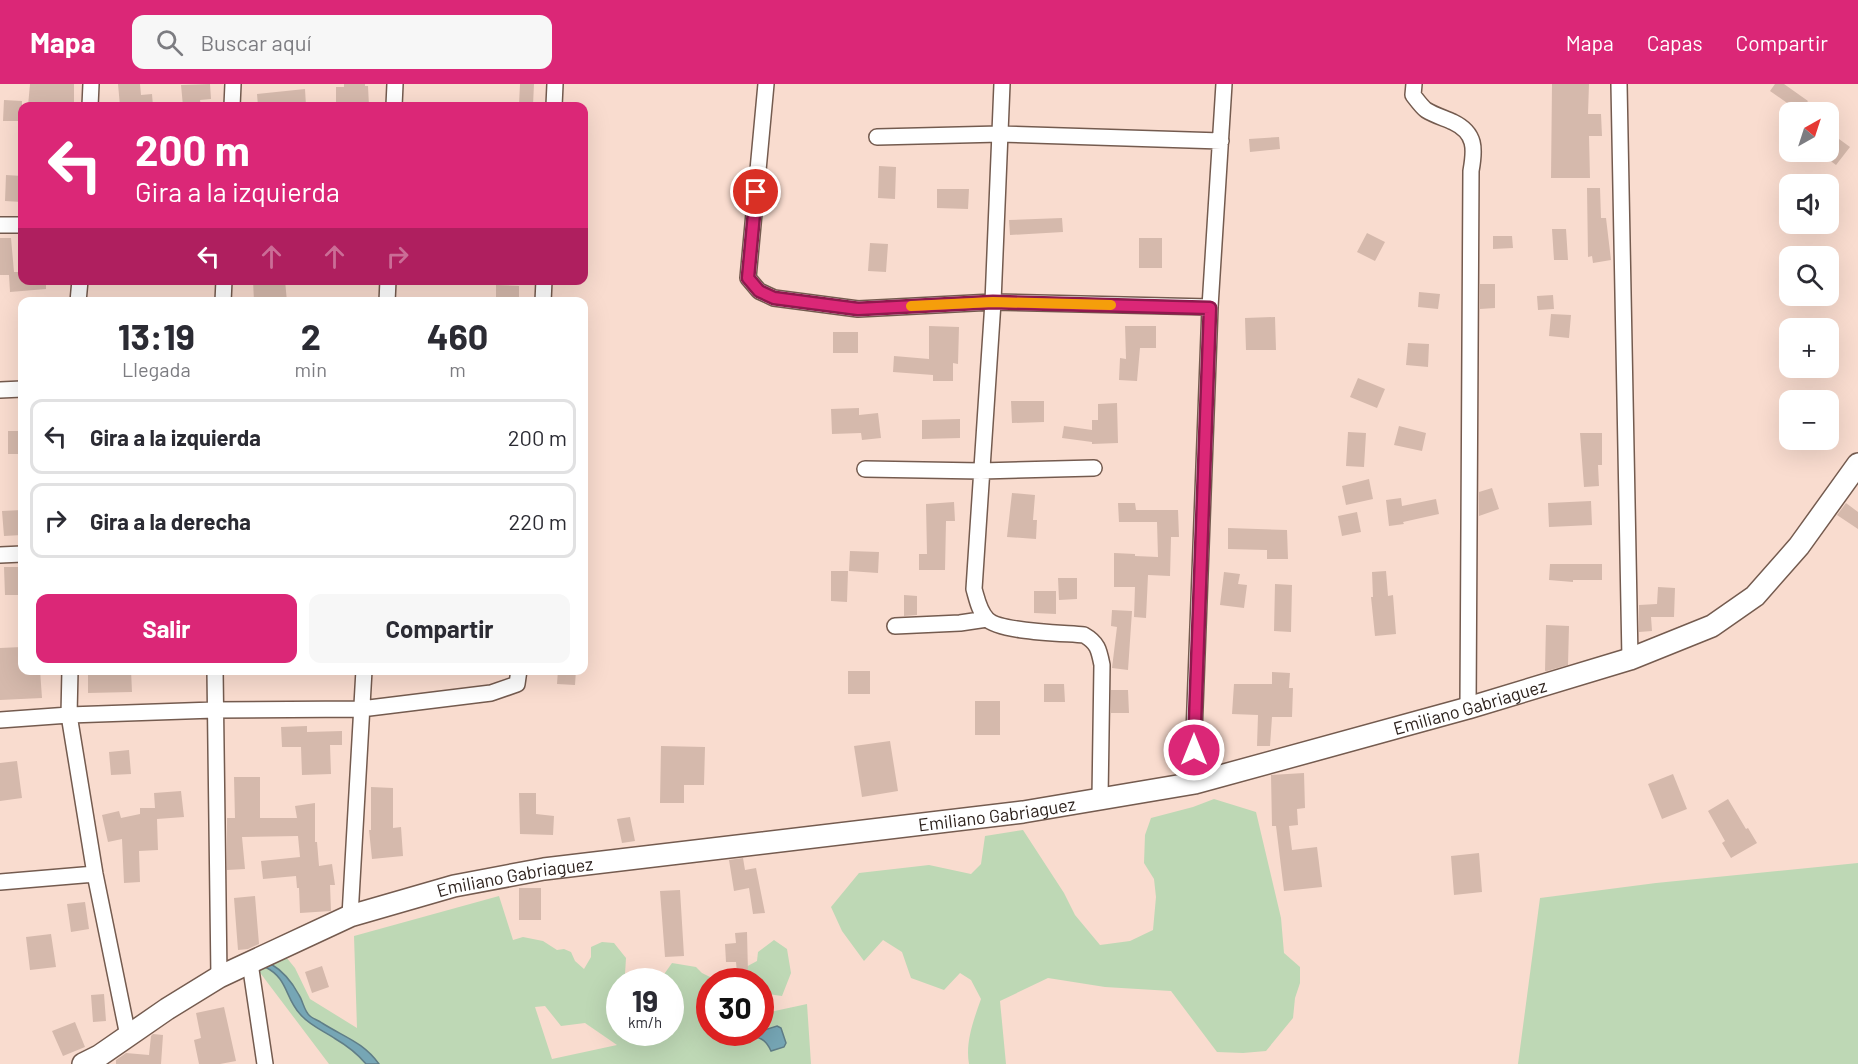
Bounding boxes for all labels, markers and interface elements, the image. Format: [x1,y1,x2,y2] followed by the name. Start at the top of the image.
[132,15,552,69] search box
[30,25,96,59] text: Mapa
[153,26,186,59] icon: search
[201,29,311,55] text: Buscar aquí
[1566,30,1614,55] text: Mapa
[1647,30,1703,55] text: Capas
[1736,30,1828,55] text: Compartir
[1779,102,1839,162] north arrow
[1779,102,1839,450] map controls
[135,124,250,174] text: 200 m
[36,126,114,204] icon: left
[730,166,781,217] pin
[1779,174,1839,234] button: sound
[135,175,340,207] text: Gira a la izquierda
[739,175,772,208] icon: arrive
[192,240,225,273] icon: left
[255,240,288,273] icon: ahead
[318,240,351,273] icon: ahead
[381,240,414,273] icon: right
[1779,246,1839,306] button: search
[118,314,195,357] text: 13:19
[301,314,321,357] text: 2
[427,314,488,357] text: 460
[1779,318,1839,378] button: +
[122,357,191,381] text: Llegada
[295,357,327,381] text: min
[449,357,466,381] text: m
[1779,390,1839,450] button: −
[39,420,72,453] icon: left
[90,424,261,450] text: Gira a la izquierda
[508,424,567,450] text: 200 m
[39,504,72,537] icon: right
[90,508,251,534] text: Gira a la derecha
[508,508,567,534] text: 220 m
[36,594,297,663] button: Salir
[309,594,570,663] button: Compartir
[1391,674,1549,739] street label: Emiliano Gabriaguez
[1162,718,1226,782] position arrow
[917,792,1077,835] street label: Emiliano Gabriaguez
[434,852,594,901] street label: Emiliano Gabriaguez
[696,968,774,1046] speed limit sign: 30
[632,982,658,1018] text: 19
[628,1013,662,1031] text: km/h

